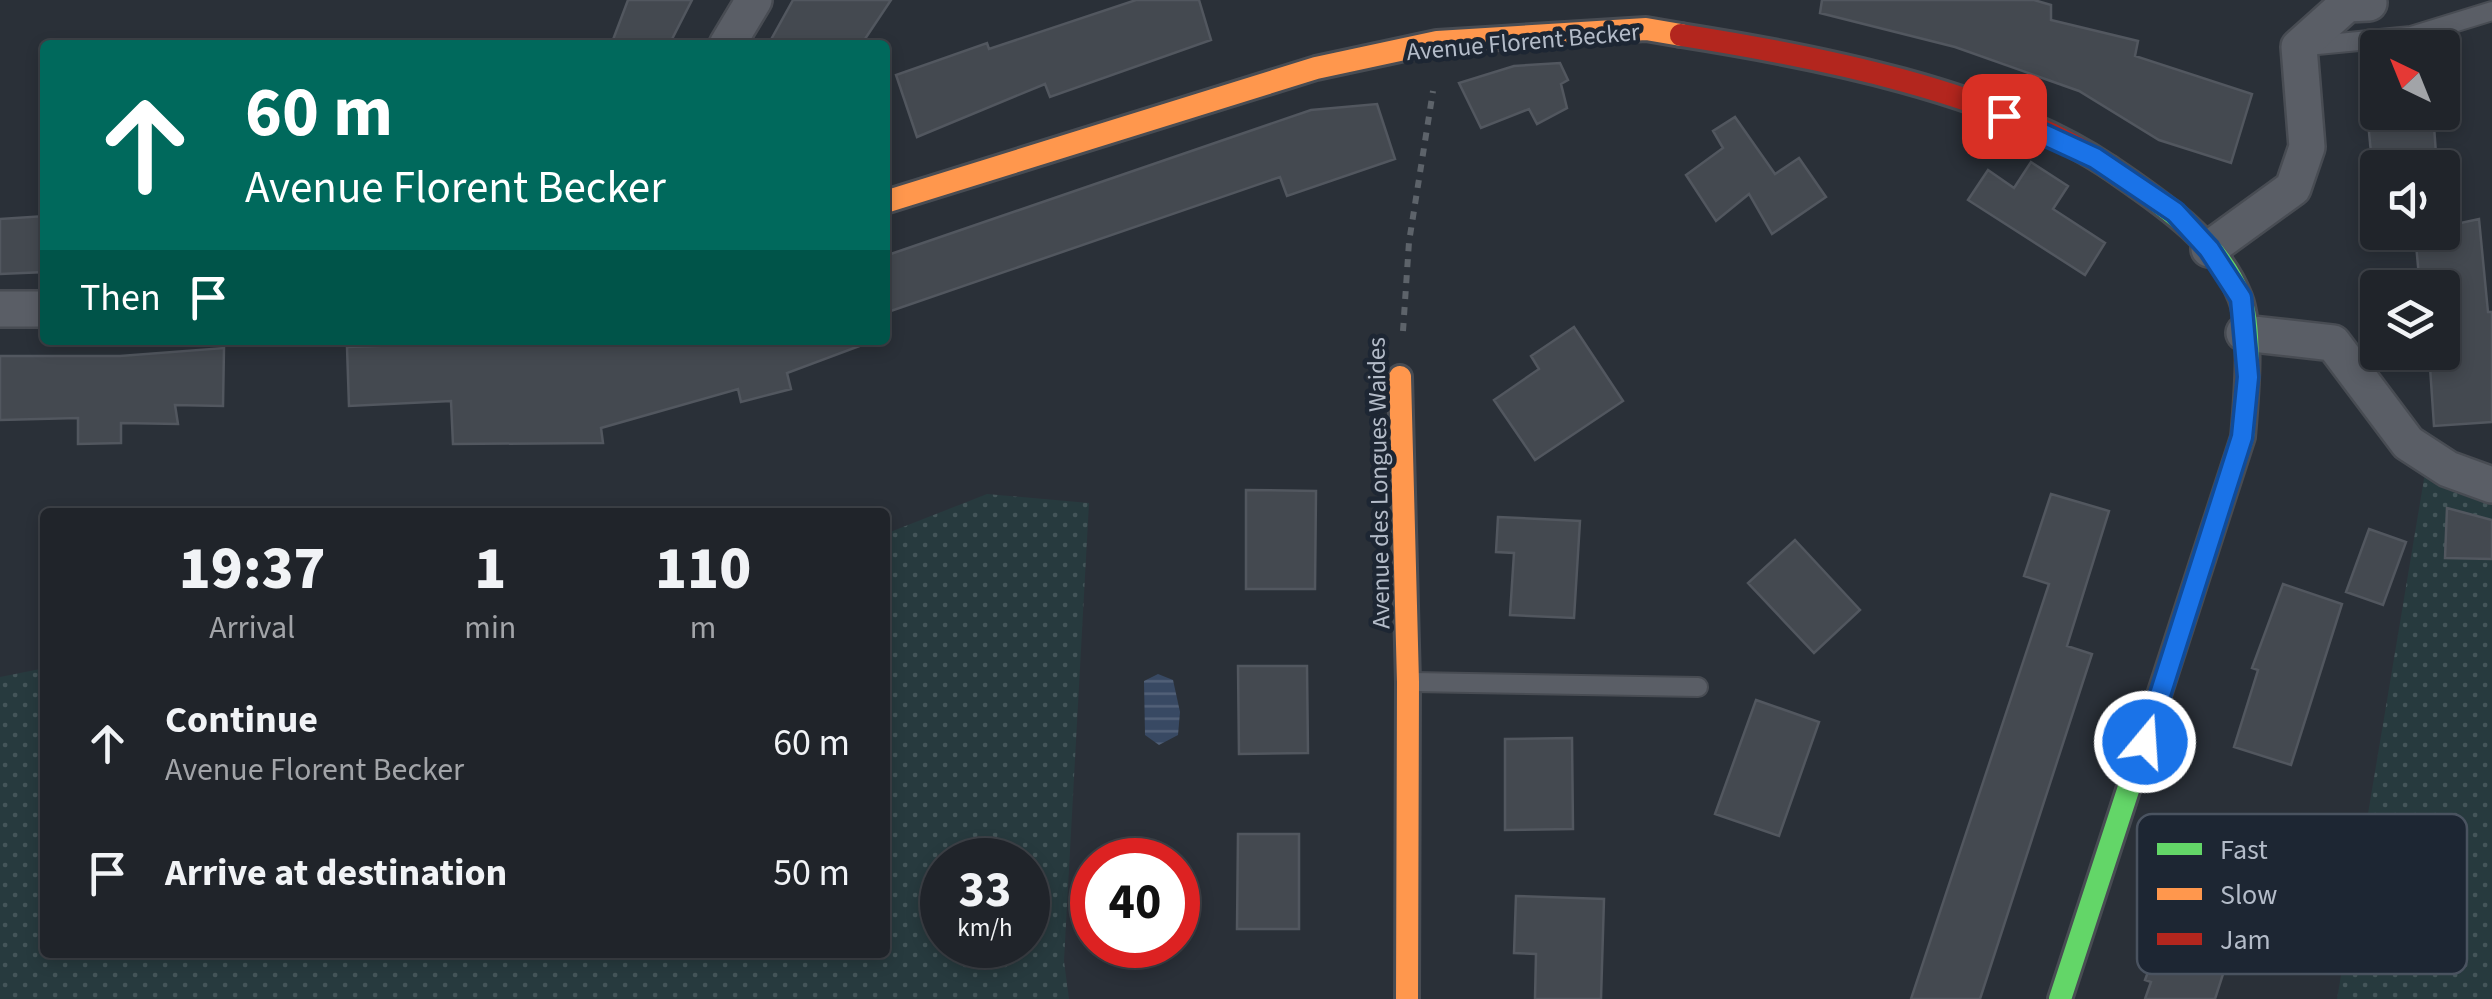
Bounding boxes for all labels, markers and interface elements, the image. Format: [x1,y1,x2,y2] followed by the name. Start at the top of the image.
[1405,14,1641,70] street label: Avenue Florent Becker
[2360,30,2460,130] north arrow
[2360,30,2460,370] map controls
[245,63,393,163] text: 60 m
[1962,74,2047,159] pin
[80,80,210,210] icon: ahead
[1977,89,2032,144] icon: arrive
[2360,150,2460,250] button: sound
[245,156,666,220] text: Avenue Florent Becker
[181,270,236,325] icon: arrive
[2360,270,2460,370] button: layers
[80,271,161,325] text: Then
[1358,337,1400,629] street label: Avenue des Longues Waides
[179,527,326,612] text: 19:37
[474,527,506,612] text: 1
[655,527,751,612] text: 110
[209,605,295,651] text: Arrival
[464,605,516,651] text: min
[690,605,716,651] text: m
[2093,690,2197,794] position arrow
[165,693,318,747] text: Continue
[80,716,135,771] icon: ahead
[773,716,850,770] text: 60 m
[165,747,464,793] text: Avenue Florent Becker
[2137,814,2467,974] legend
[2220,830,2268,870] text: Fast
[1070,838,1200,968] speed limit sign: 40
[80,846,135,901] icon: arrive
[165,846,507,900] text: Arrive at destination
[773,846,850,900] text: 50 m
[959,855,1011,926] text: 33
[2220,875,2277,915] text: Slow
[957,910,1013,946] text: km/h
[2220,920,2271,960] text: Jam

